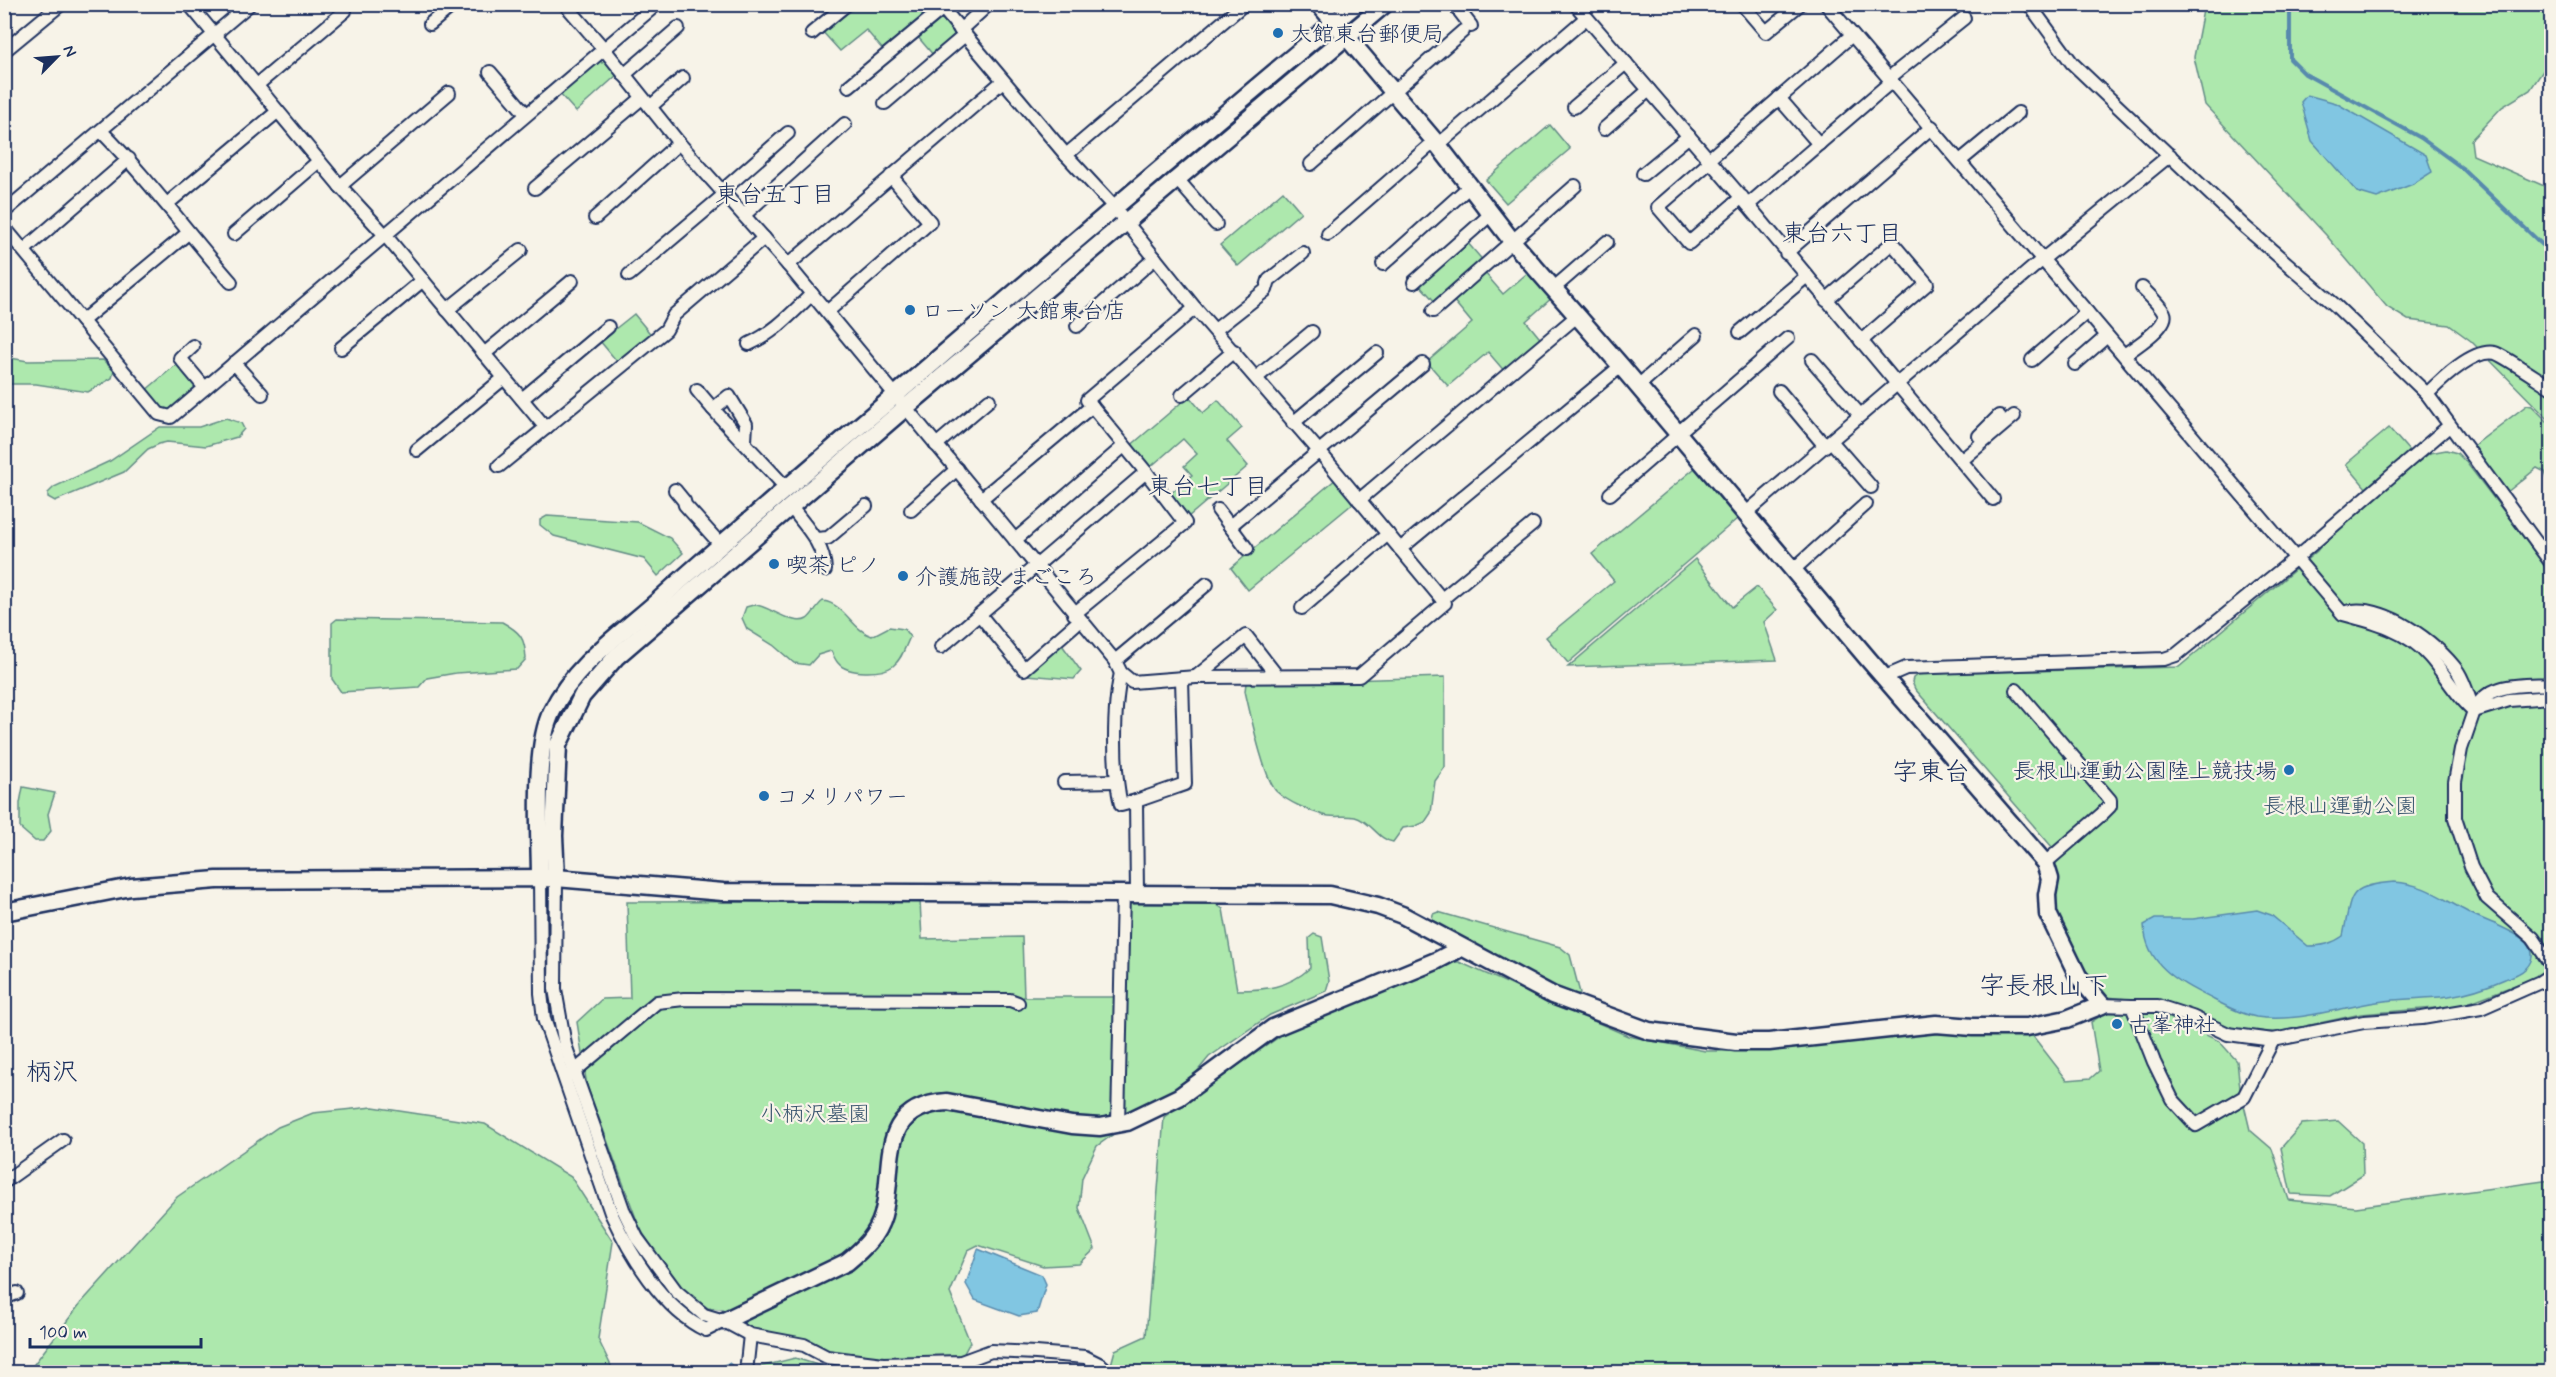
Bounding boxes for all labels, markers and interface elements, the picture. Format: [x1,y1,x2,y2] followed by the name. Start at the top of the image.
[1290,21,1444,49] place label: 大館東台郵便局
[1271,26,1285,40] marker: 大館東台郵便局
[27,27,87,87] north arrow
[57,42,81,61] text: N
[715,180,835,211] district label: 東台五丁目
[1782,219,1902,250] district label: 東台六丁目
[922,298,1126,326] place label: ローソン 大館東台店
[903,303,917,317] marker: ローソン 大館東台店
[1148,472,1268,503] district label: 東台七丁目
[786,552,880,580] place label: 喫茶 ピノ
[767,557,781,571] marker: 喫茶 ピノ
[915,564,1097,592] place label: 介護施設 まごころ
[896,569,910,583] marker: 介護施設 まごころ
[1892,756,1970,790] district label: 字東台
[2013,758,2277,786] place label: 長根山運動公園陸上競技場
[2282,763,2296,777] marker: 長根山運動公園陸上競技場
[776,784,908,812] place label: コメリパワー
[757,789,771,803] marker: コメリパワー
[2263,793,2417,821] park label: 長根山運動公園
[1979,970,2109,1004] district label: 字長根山下
[2129,1012,2217,1040] place label: 古峯神社
[2110,1017,2124,1031] marker: 古峯神社
[26,1056,78,1090] district label: 柄沢
[760,1101,870,1129] park label: 小柄沢墓園
[30,1311,201,1349] scale bar
[39,1321,87,1345] text: 100 m

